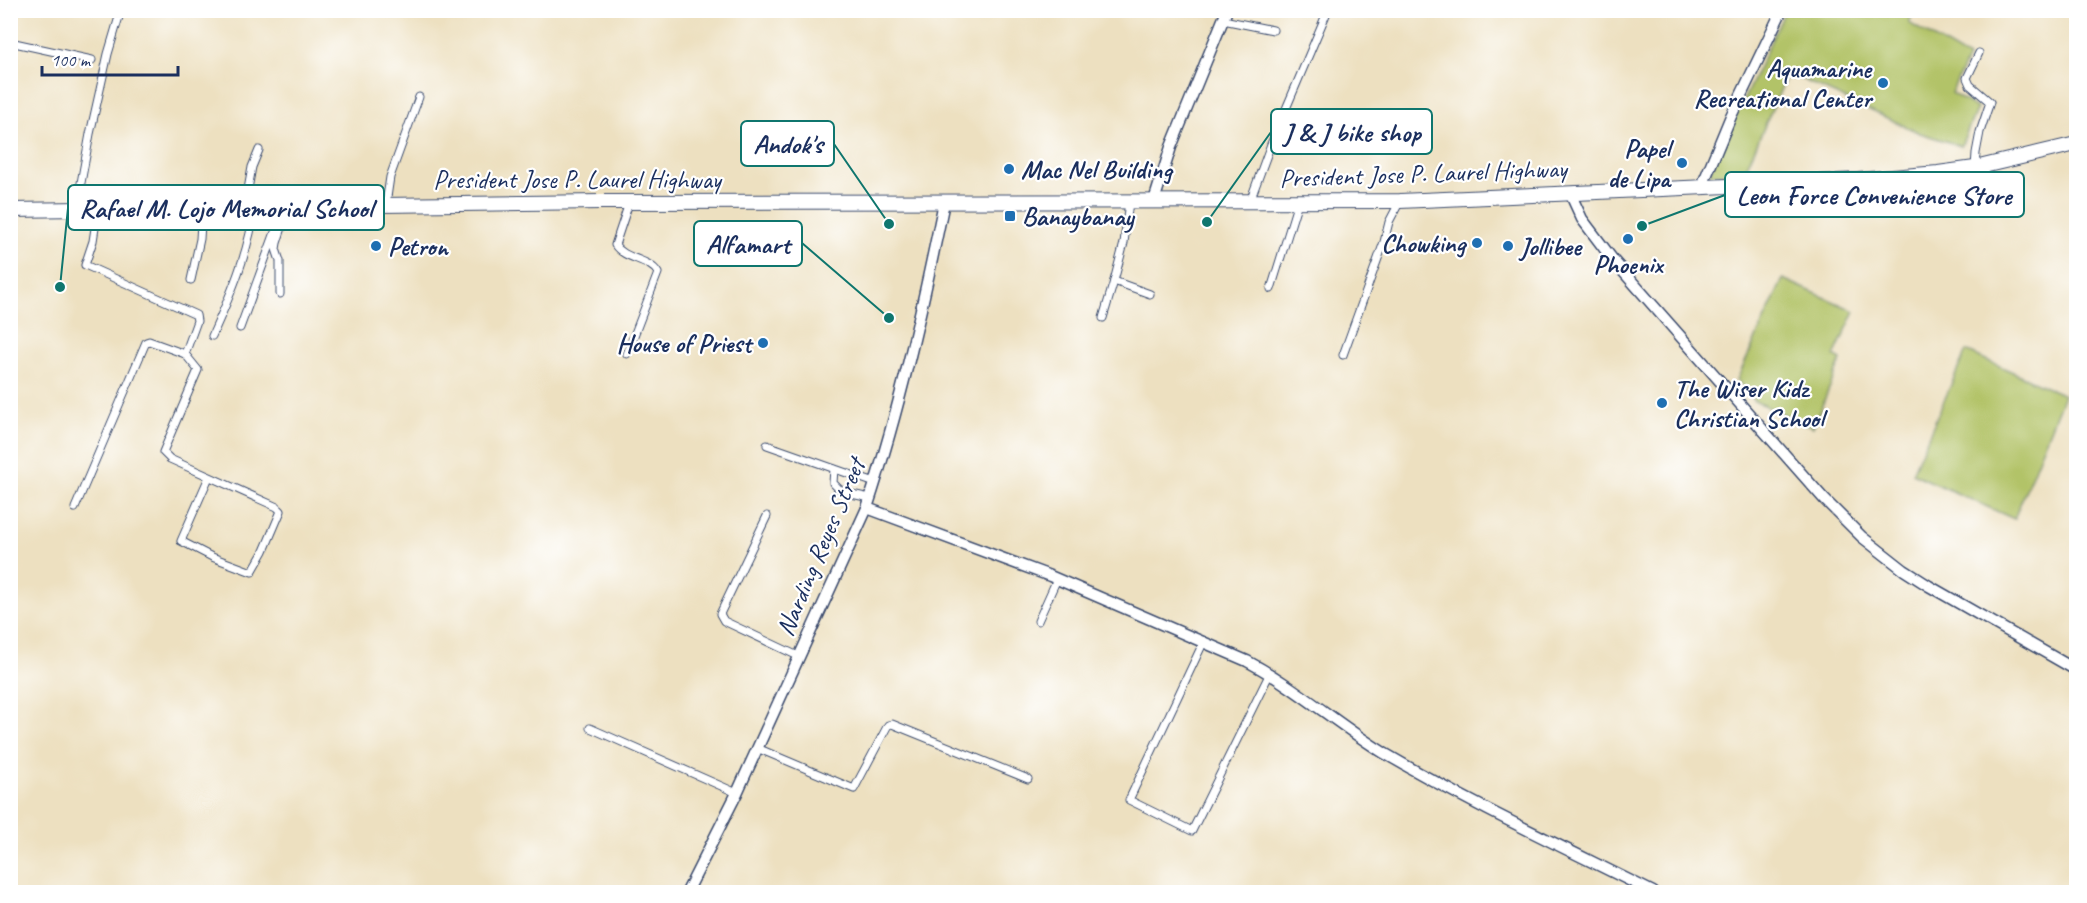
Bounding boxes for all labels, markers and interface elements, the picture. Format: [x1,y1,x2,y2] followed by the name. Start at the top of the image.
[42,39,178,77] scale bar
[51,49,92,71] text: 100 m
[1693,52,1874,115] place label: Aquamarine Recreational Center
[1876,76,1890,90] marker: Aquamarine Recreational Center
[1271,109,1432,154] callout: J & J bike shop
[1282,115,1422,149] text: J & J bike shop
[741,121,834,166] callout: Andok's
[753,127,825,161] text: Andok's
[1608,132,1674,195] place label: Papel de Lipa
[1279,152,1569,195] street label: President Jose P. Laurel Highway
[1021,153,1174,186] place label: Mac Nel Building
[1675,156,1689,170] marker: Papel de Lipa
[1002,162,1016,176] marker: Mac Nel Building
[433,163,723,196] street label: President Jose P. Laurel Highway
[1725,172,2024,217] callout: Leon Force Convenience Store
[1736,178,2014,212] text: Leon Force Convenience Store
[68,185,384,230] callout: Rafael M. Lojo Memorial School
[79,191,378,225] text: Rafael M. Lojo Memorial School
[1022,200,1136,233] place label: Banaybanay
[1003,209,1017,223] marker: Banaybanay
[694,221,802,266] callout: Alfamart
[706,227,793,261] text: Alfamart
[1381,227,1468,260] place label: Chowking
[388,230,450,263] place label: Petron
[1518,230,1583,263] place label: Jollibee
[1621,232,1635,246] marker: Phoenix
[1470,236,1484,250] marker: Chowking
[369,239,383,253] marker: Petron
[1501,239,1515,253] marker: Jollibee
[1594,248,1664,281] place label: Phoenix
[616,327,754,360] place label: House of Priest
[756,336,770,350] marker: House of Priest
[1674,372,1828,435] place label: The Wiser Kidz Christian School
[1655,396,1669,410] marker: The Wiser Kidz Christian School
[768,450,874,641] street label: Narding Reyes Street

